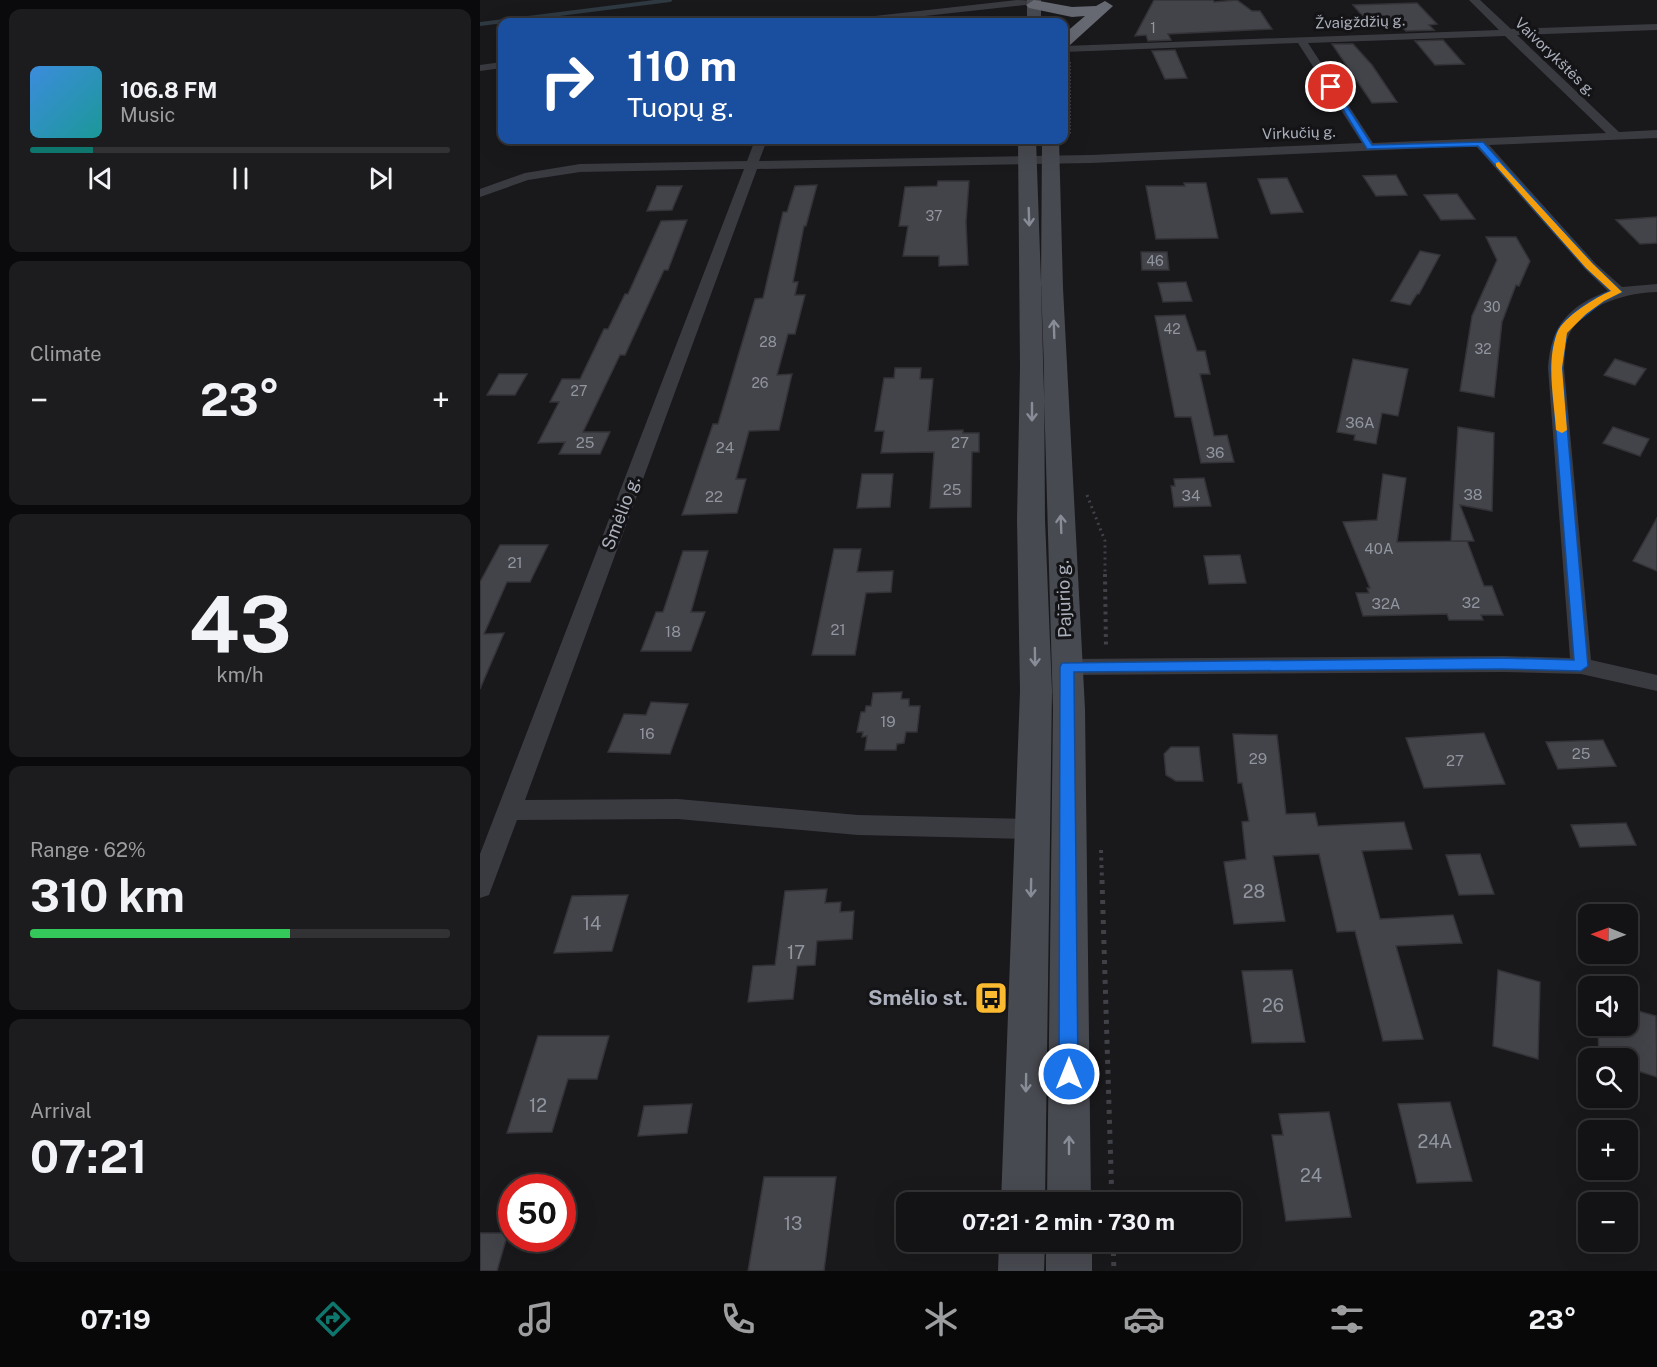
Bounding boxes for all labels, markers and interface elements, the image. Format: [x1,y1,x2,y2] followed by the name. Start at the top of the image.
[1315,11,1405,32] street label: Žvaigždžių g.
[1512,14,1599,99] street label: Vaivorykštės g.
[1150,20,1156,36] house number: 1
[627,41,737,90] text: 110 m
[528,42,606,120] icon: right
[1305,61,1356,112] pin
[1314,70,1347,103] icon: arrive
[120,77,217,103] text: 106.8 FM
[627,91,734,123] text: Tuopų g.
[120,103,175,127] text: Music
[1262,123,1336,142] street label: Virkučių g.
[84,162,117,195] icon: previous
[224,162,257,195] icon: pause
[364,162,397,195] icon: next
[1023,207,1035,227] one-way arrow
[926,208,942,224] house number: 37
[1146,253,1164,269] house number: 46
[1483,299,1501,315] house number: 30
[1049,320,1060,340] one-way arrow
[1163,321,1181,337] house number: 42
[759,334,777,350] house number: 28
[1474,341,1492,357] house number: 32
[30,342,102,366] text: Climate
[200,373,280,426] text: 23°
[751,375,769,391] house number: 26
[30,381,48,419] text: −
[432,381,450,419] text: +
[571,383,587,399] house number: 27
[1026,402,1038,422] one-way arrow
[1345,414,1375,431] house number: 36A
[576,434,594,451] house number: 25
[951,434,969,451] house number: 27
[716,439,734,456] house number: 24
[1206,444,1224,461] house number: 36
[597,473,644,553] street label: Smėlio g.
[943,481,961,498] house number: 25
[1463,486,1483,503] house number: 38
[1182,487,1200,504] house number: 34
[705,488,723,505] house number: 22
[1056,515,1067,535] one-way arrow
[1364,540,1394,557] house number: 40A
[507,554,523,571] house number: 21
[1052,560,1075,638] street label: Pajūrio g.
[188,578,292,670] text: 43
[1462,594,1480,611] house number: 32
[1371,595,1401,612] house number: 32A
[830,621,846,638] house number: 21
[665,623,681,640] house number: 18
[1030,647,1041,667] one-way arrow
[216,663,264,687] text: km/h
[880,713,896,730] house number: 19
[639,725,655,742] house number: 16
[1572,745,1590,762] house number: 25
[1249,750,1267,767] house number: 29
[1446,752,1464,769] house number: 27
[30,838,146,862] text: Range · 62%
[30,869,185,922] text: 310 km
[1025,877,1037,897] one-way arrow
[1243,881,1265,902] house number: 28
[1578,904,1638,964] north arrow
[1578,904,1638,1252] map controls
[583,913,601,934] house number: 14
[787,942,805,963] house number: 17
[1578,976,1638,1036] button: sound
[973,980,1009,1016] bus stop icon: Smėlio st.
[868,985,968,1010] place label: Smėlio st.
[1262,995,1284,1016] house number: 26
[1037,1042,1101,1106] position arrow
[1578,1048,1638,1108] button: search
[1021,1072,1032,1092] one-way arrow
[529,1095,547,1116] house number: 12
[30,1099,92,1123] text: Arrival
[1578,1120,1638,1180] button: +
[30,1130,147,1183] text: 07:21
[1418,1131,1453,1152] house number: 24A
[1063,1135,1075,1155] one-way arrow
[1300,1165,1322,1186] house number: 24
[498,1174,576,1252] speed limit sign: 50
[1578,1192,1638,1252] button: −
[962,1209,1175,1235] text: 07:21 · 2 min · 730 m
[784,1213,802,1234] house number: 13
[312,1298,354,1340] icon: directions
[515,1298,557,1340] icon: music
[717,1298,759,1340] icon: phone
[920,1298,962,1340] icon: climate
[1123,1298,1165,1340] icon: car
[1326,1298,1368,1340] icon: filters
[80,1303,151,1335] text: 07:19
[1529,1303,1576,1335] text: 23°

